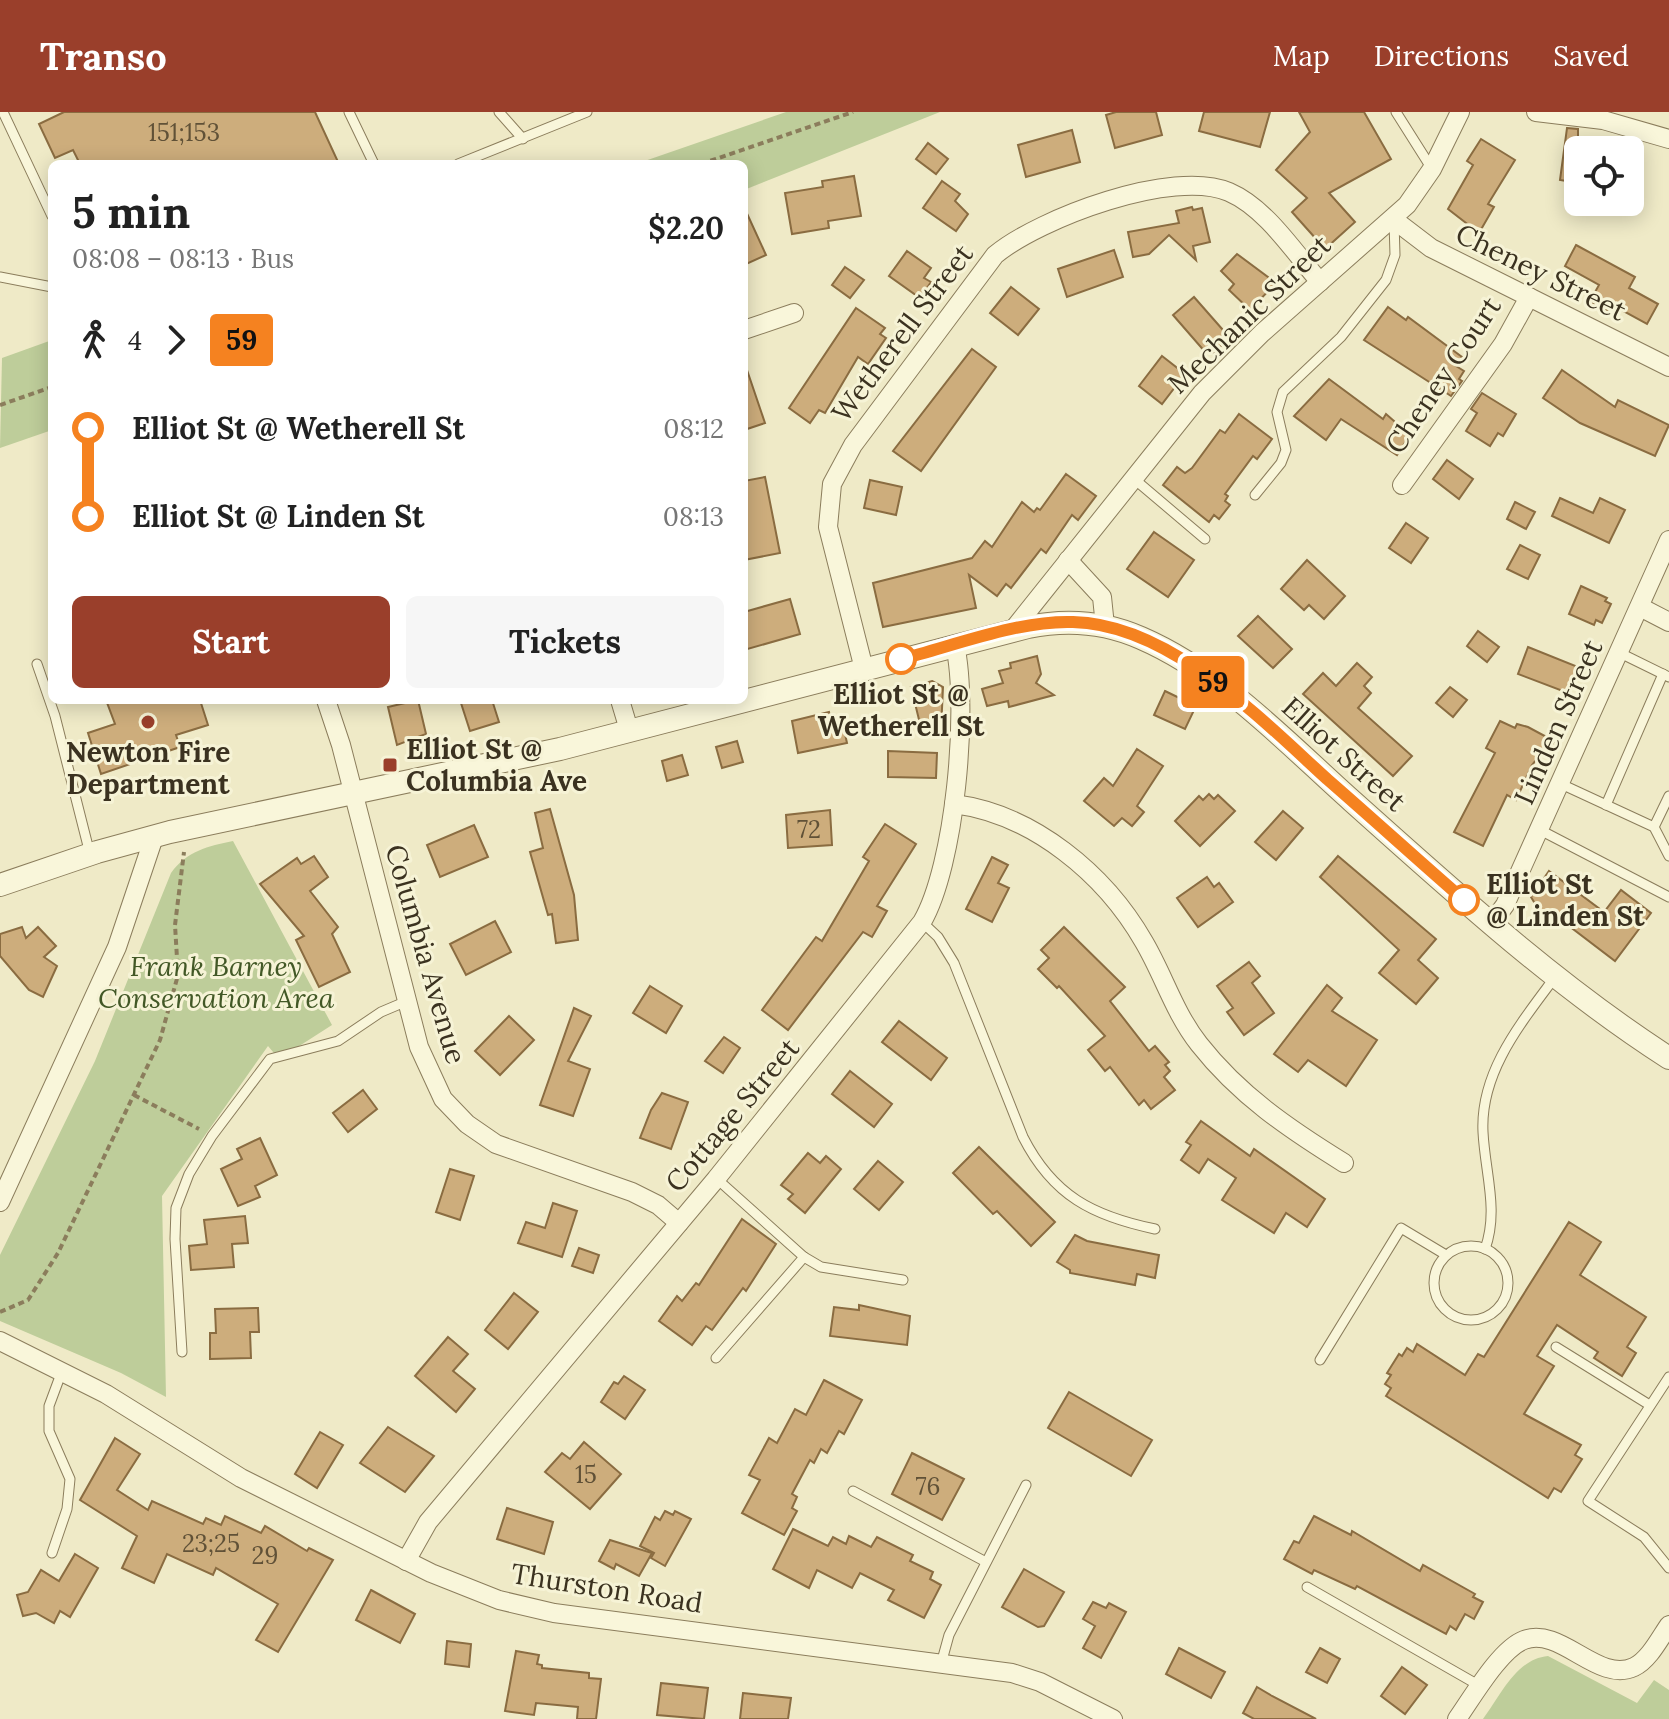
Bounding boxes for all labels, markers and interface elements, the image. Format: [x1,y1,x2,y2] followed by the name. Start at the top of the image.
[40,32,167,80] text: Transo
[1273,38,1330,74] text: Map
[1374,38,1509,74] text: Directions
[1553,38,1629,74] text: Saved
[148,117,220,148] house number: 151;153
[1564,136,1644,216] map controls
[1564,136,1644,216] button: locate
[72,184,190,240] text: 5 min
[648,209,724,247] text: $2.20
[1450,215,1632,329] street label: Cheney Street
[1160,227,1338,401] street label: Mechanic Street
[823,237,981,429] street label: Wetherell Street
[72,242,294,275] text: 08:08 – 08:13 · Bus
[1377,290,1509,460] street label: Cheney Court
[72,318,116,362] icon: walk
[154,318,198,362] icon: forward
[226,322,257,358] text: 59
[128,324,142,357] text: 4
[132,409,465,447] text: Elliot St @ Wetherell St
[663,412,724,445] text: 08:12
[132,497,424,535] text: Elliot St @ Linden St
[663,500,724,533] text: 08:13
[72,596,390,688] button: Start
[406,596,724,688] button: Tickets
[1506,634,1610,810] street label: Linden Street
[886,644,916,674] marker: Elliot St @ Wetherell St
[1177,656,1249,708] line badge: 59
[1197,664,1229,700] text: 59
[818,676,985,744] place label: Elliot St @ Wetherell St
[1275,689,1414,819] street label: Elliot Street
[139,713,157,731] marker: Newton Fire Department
[406,731,587,799] place label: Elliot St @ Columbia Ave
[66,734,230,802] place label: Newton Fire Department
[381,756,399,774] marker: Elliot St @ Columbia Ave
[797,814,821,845] house number: 72
[378,840,474,1068] street label: Columbia Avenue
[1486,866,1645,934] place label: Elliot St @ Linden St
[1449,885,1479,915] marker: Elliot St @ Linden St
[98,948,335,1016] park label: Frank Barney Conservation Area
[657,1031,807,1199] street label: Cottage Street
[575,1459,597,1490] house number: 15
[916,1471,940,1502] house number: 76
[182,1528,240,1559] house number: 23;25
[252,1540,278,1571] house number: 29
[509,1555,705,1621] street label: Thurston Road

